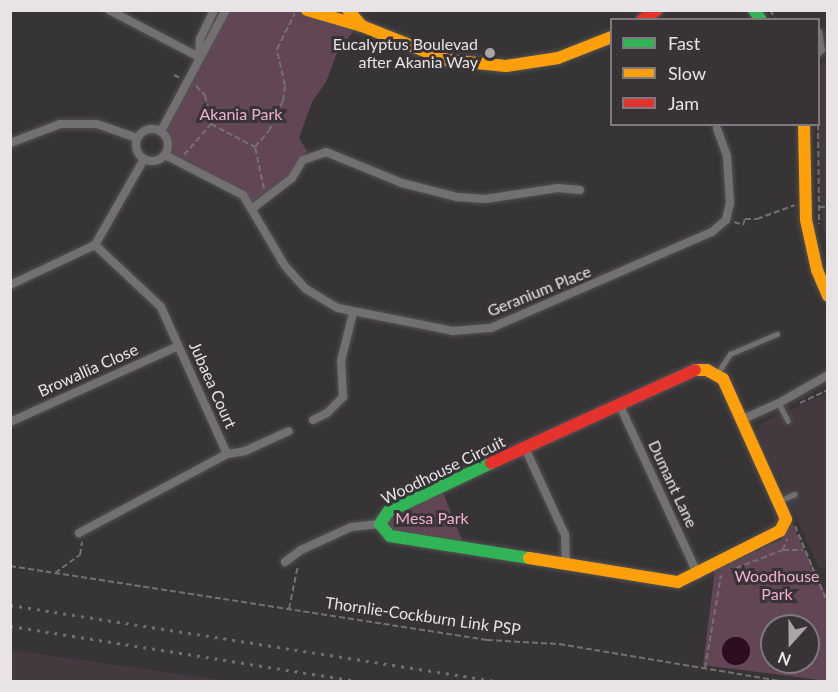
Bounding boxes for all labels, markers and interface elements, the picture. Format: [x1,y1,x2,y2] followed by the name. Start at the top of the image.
[610,18,820,126] legend
[668,32,700,54] text: Fast
[333,34,478,72] place label: Eucalyptus Boulevad after Akania Way
[483,46,497,60] marker: Eucalyptus Boulevad after Akania Way
[668,62,706,84] text: Slow
[668,92,699,114] text: Jam
[200,104,282,124] park label: Akania Park
[484,262,594,320] street label: Geranium Place
[35,339,141,401] street label: Browallia Close
[185,339,241,431] street label: Jubaea Court
[378,432,508,508] street label: Woodhouse Circuit
[644,437,702,531] street label: Dumant Lane
[395,508,469,528] park label: Mesa Park
[734,566,820,604] park label: Woodhouse Park
[324,593,522,639] street label: Thornlie-Cockburn Link PSP
[760,614,820,674] north arrow
[775,648,793,670] text: N

